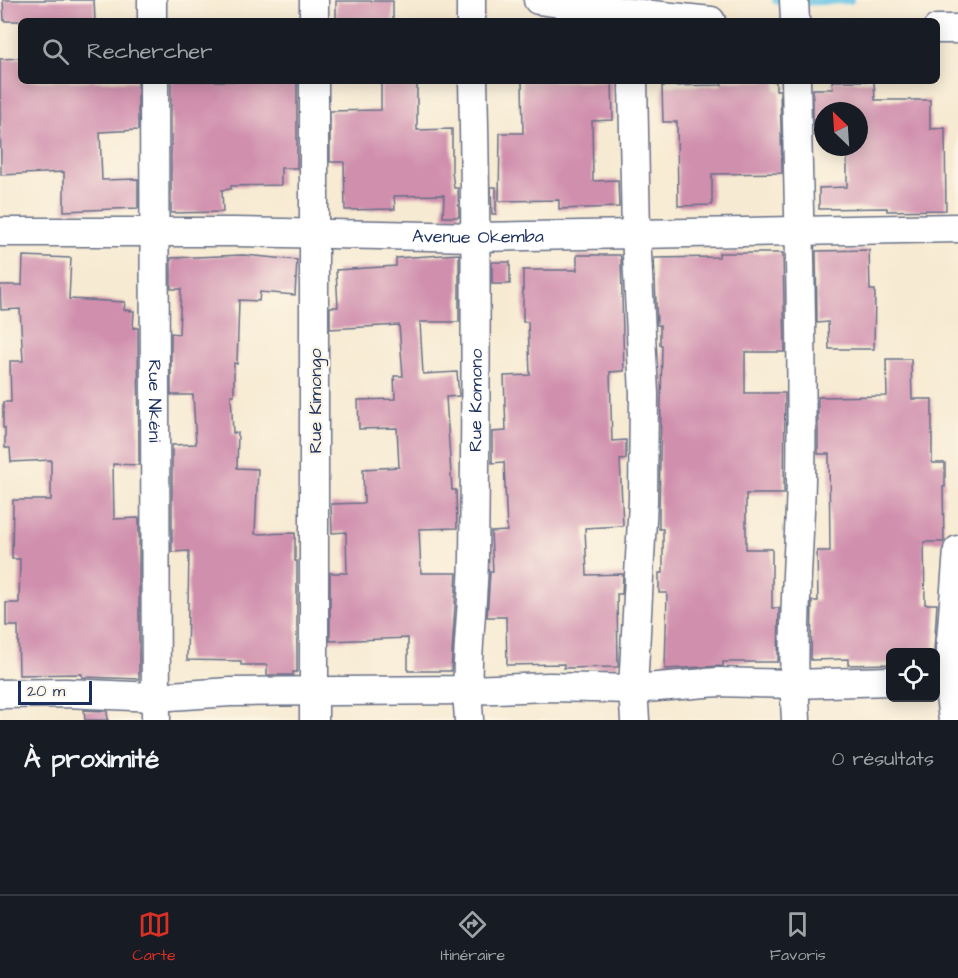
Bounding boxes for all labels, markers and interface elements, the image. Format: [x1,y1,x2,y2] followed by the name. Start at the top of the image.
[18,18,940,84] search box
[39,35,72,68] icon: search
[87,36,212,67] text: Rechercher
[814,102,868,156] north arrow
[412,224,544,250] street label: Avenue Okemba
[303,348,329,454] street label: Rue Kimongo
[463,349,489,452] street label: Rue Komono
[142,360,167,443] street label: Rue Nkéni
[886,648,940,702] map controls
[886,648,940,702] button: locate
[18,678,92,706] scale bar
[27,680,65,702] text: 20 m
[24,741,159,777] text: À proximité
[832,745,934,773] text: 0 résultats
[132,908,176,966] tab: Carte
[440,908,505,966] tab: Itinéraire
[770,908,826,966] tab: Favoris

